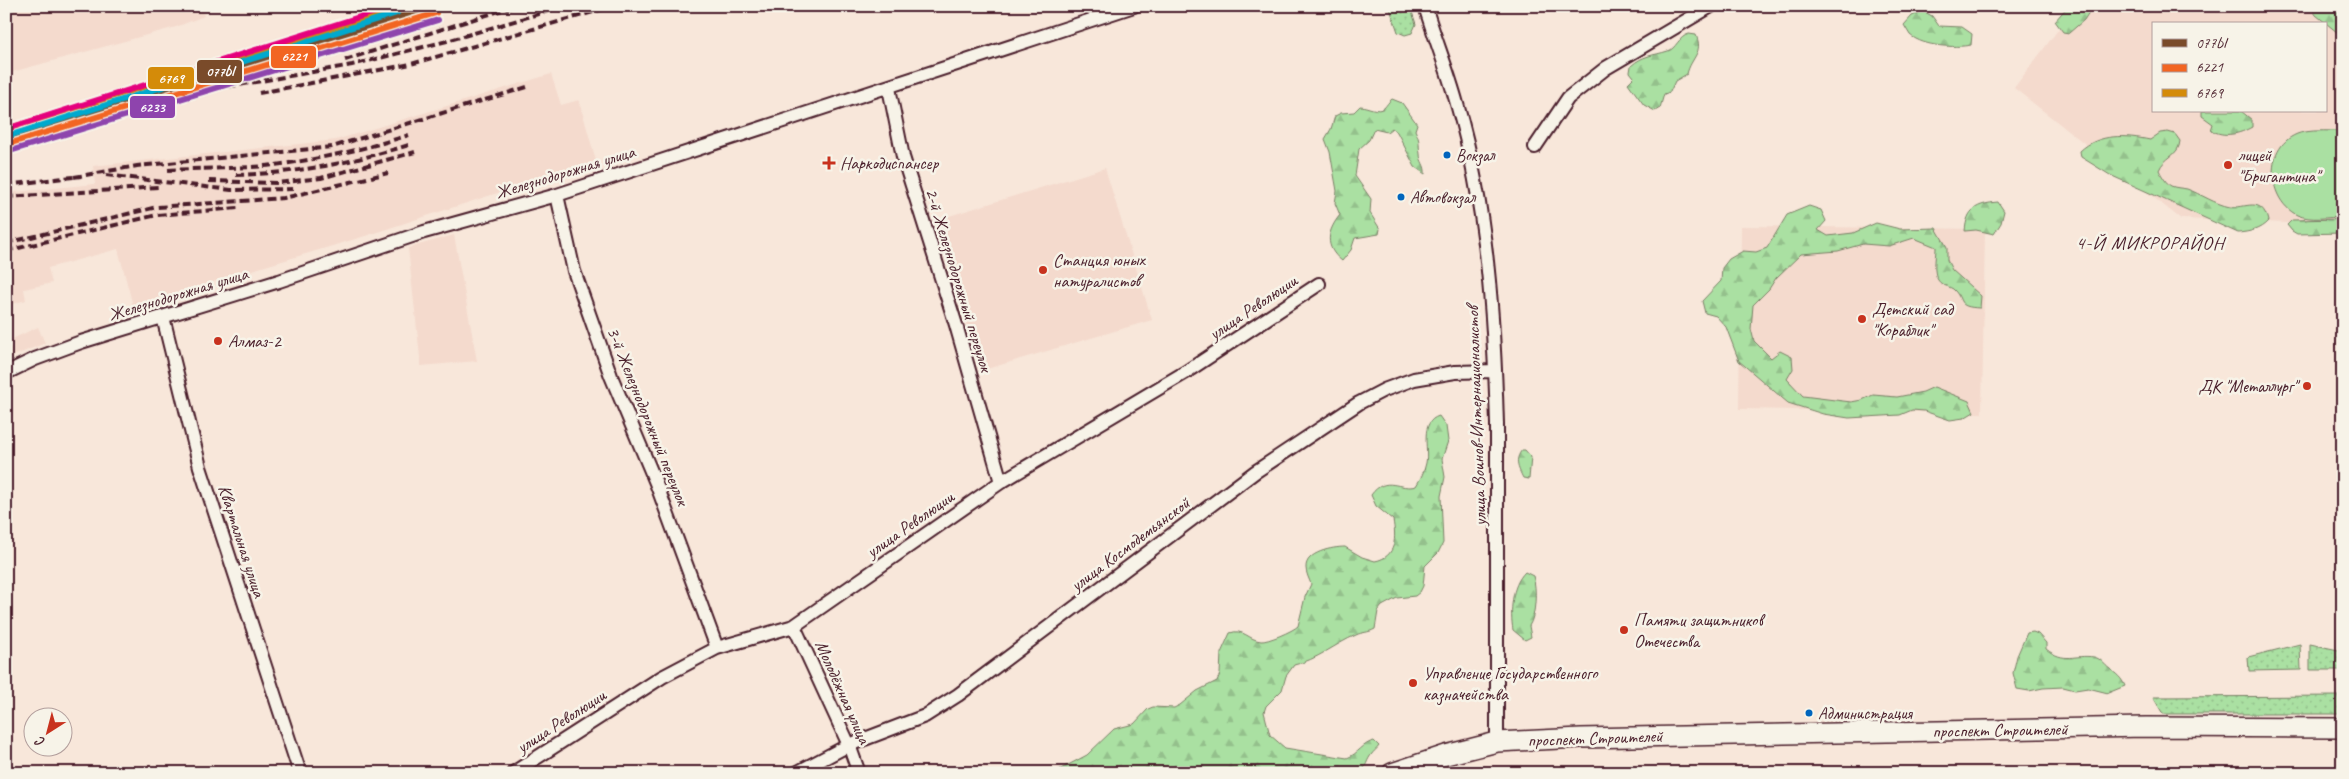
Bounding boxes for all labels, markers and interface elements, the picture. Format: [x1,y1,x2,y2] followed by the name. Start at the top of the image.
[2152,22,2326,112] legend
[2196,34,2229,53] text: 077Ы
[270,45,317,69] line badge: 6221
[281,48,308,65] text: 6221
[2196,58,2224,77] text: 6221
[196,59,243,84] line badge: 077Ы
[206,63,237,80] text: 077Ы
[147,66,195,90] line badge: 6769
[158,70,186,87] text: 6769
[2196,84,2224,103] text: 6769
[129,95,176,119] line badge: 6233
[139,99,166,116] text: 6233
[493,140,639,205] street label: Железнодорожная улица
[2238,144,2323,187] place label: лицей "Бригантина"
[1456,145,1496,167] place label: Вокзал
[1442,150,1452,160] marker: Вокзал
[840,152,939,174] place label: Наркодиспансер
[822,156,836,170] marker: Наркодиспансер
[2222,159,2234,171] marker: лицей "Бригантина"
[920,186,998,377] street label: 2-й Железнодорожный переулок
[1410,187,1477,209] place label: Автовокзал
[1396,192,1406,202] marker: Автовокзал
[2076,231,2227,255] district label: 4-Й МИКРОРАЙОН
[1053,249,1147,292] place label: Станция юных натуралистов
[106,262,252,327] street label: Железнодорожная улица
[1037,264,1049,276] marker: Станция юных натуралистов
[1204,269,1302,345] street label: улица Революции
[1872,298,1955,341] place label: Детский сад "Кораблик"
[1461,301,1491,527] street label: улица Воинов-Интернационалистов
[1856,313,1868,325] marker: Детский сад "Кораблик"
[601,323,695,511] street label: 3-й Железнодорожный переулок
[228,330,283,352] place label: Алмаз-2
[212,335,224,347] marker: Алмаз-2
[2198,375,2301,397] place label: ДК "Металлург"
[2301,380,2313,392] marker: ДК "Металлург"
[213,482,271,601] street label: Квартальная улица
[861,485,959,563] street label: улица Революции
[1065,491,1195,597] street label: улица Космодемьянской
[1634,609,1765,652] place label: Памяти защитников Отечества
[1618,624,1630,636] marker: Памяти защитников Отечества
[810,637,876,749] street label: Молодёжная улица
[1423,662,1599,706] place label: Управление Государственного казначейства
[1407,677,1419,689] marker: Управление Государственного казначейства
[511,683,611,759] street label: улица Революции
[1818,703,1913,724] place label: Администрация
[22,706,72,756] north arrow
[1804,708,1814,718] marker: Администрация
[1932,718,2069,742] street label: проспект Строителей
[1527,725,1664,751] street label: проспект Строителей
[31,732,48,751] text: С

